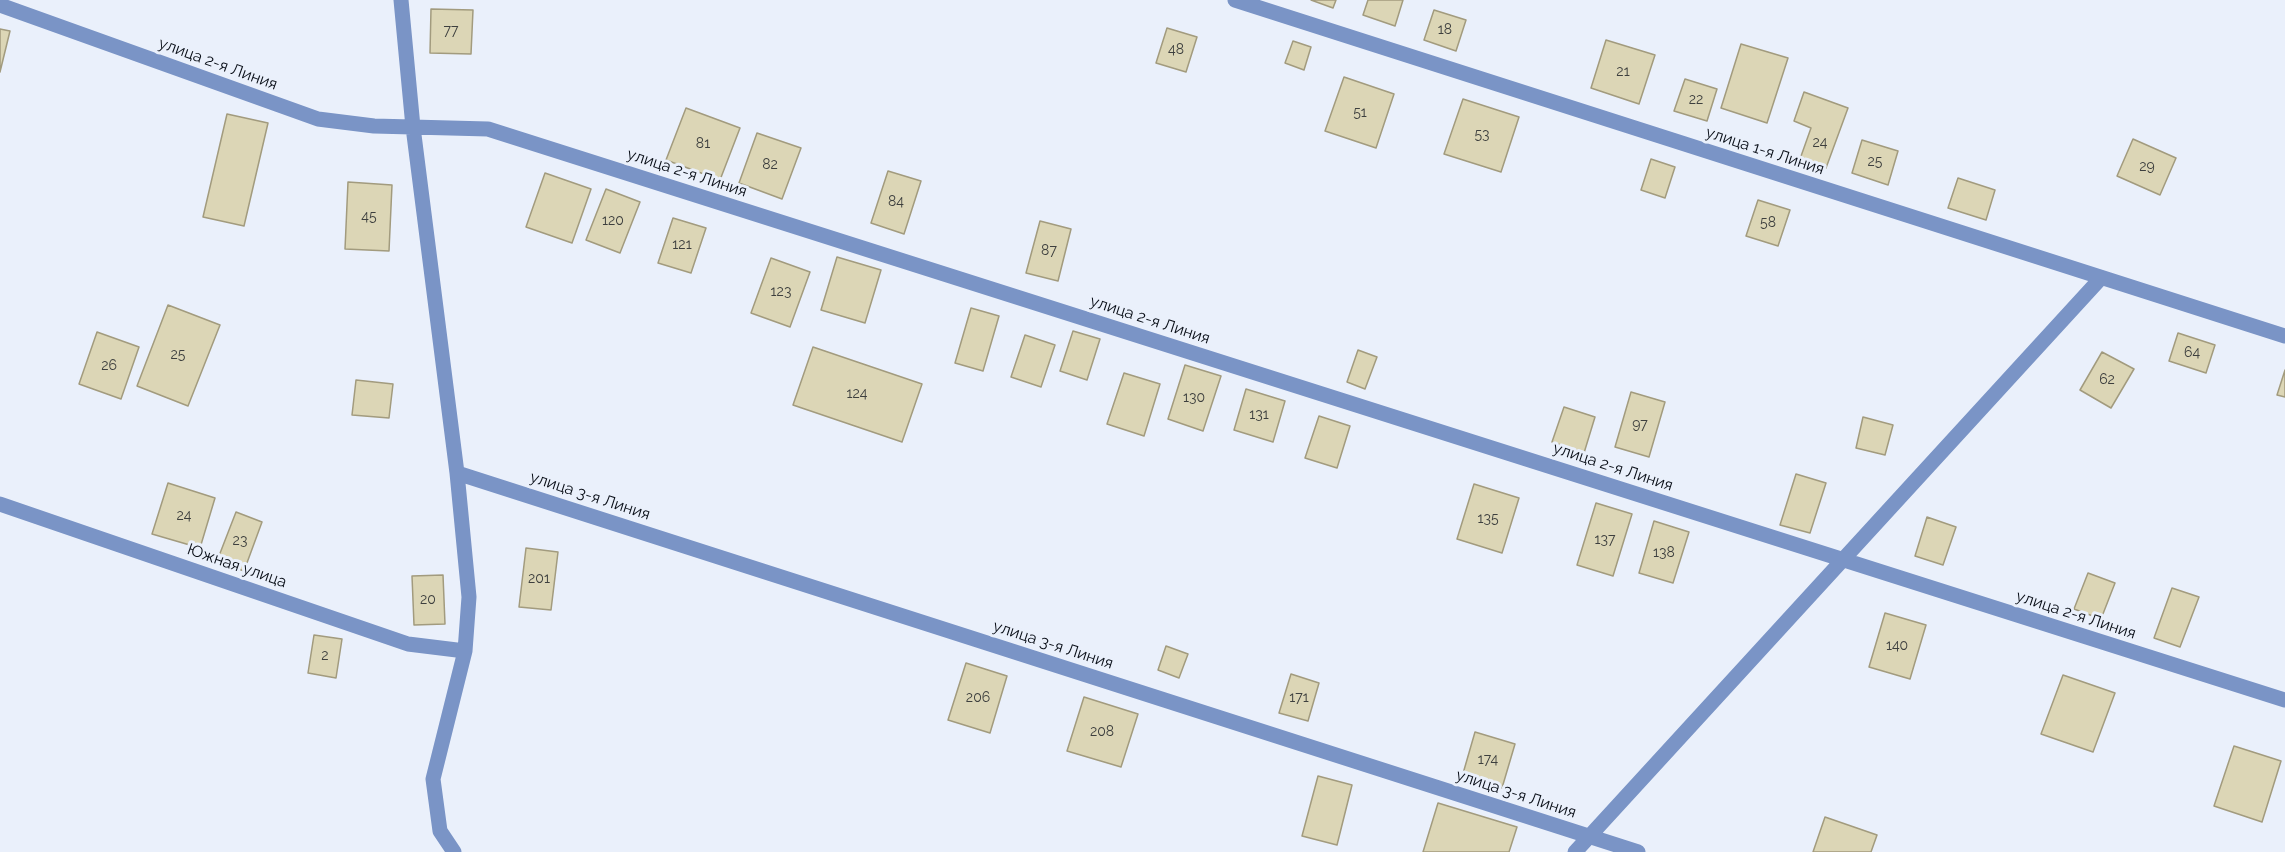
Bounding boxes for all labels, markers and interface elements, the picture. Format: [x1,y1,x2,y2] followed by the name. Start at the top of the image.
[1438,22,1452,38] house number: 18
[444,23,458,39] house number: 77
[156,34,280,94] street label: улица 2-я Линия
[1168,42,1184,58] house number: 48
[1616,64,1630,80] house number: 21
[1689,92,1703,108] house number: 22
[1353,105,1367,121] house number: 51
[1703,123,1827,179] street label: улица 1-я Линия
[1474,127,1490,143] house number: 53
[1813,135,1827,151] house number: 24
[696,136,710,152] house number: 81
[625,145,749,201] street label: улица 2-я Линия
[1868,154,1882,170] house number: 25
[762,157,778,173] house number: 82
[2139,159,2155,175] house number: 29
[888,194,904,210] house number: 84
[361,209,377,225] house number: 45
[602,213,624,229] house number: 120
[1760,215,1776,231] house number: 58
[672,237,692,253] house number: 121
[1041,243,1057,259] house number: 87
[771,284,791,300] house number: 123
[1088,292,1212,348] street label: улица 2-я Линия
[2184,345,2200,361] house number: 64
[171,347,185,363] house number: 25
[101,358,117,374] house number: 26
[2099,372,2115,388] house number: 62
[847,386,867,402] house number: 124
[1183,390,1205,406] house number: 130
[1249,407,1269,423] house number: 131
[1632,417,1648,433] house number: 97
[1551,439,1675,495] street label: улица 2-я Линия
[527,468,653,524] street label: улица 3-я Линия
[177,508,191,524] house number: 24
[1477,511,1499,527] house number: 135
[1595,532,1615,548] house number: 137
[233,533,247,549] house number: 23
[185,540,289,592] street label: Южная улица
[1653,545,1675,561] house number: 138
[528,571,550,587] house number: 201
[2014,587,2138,643] street label: улица 2-я Линия
[420,592,436,608] house number: 20
[990,617,1116,673] street label: улица 3-я Линия
[1886,638,1908,654] house number: 140
[321,648,329,664] house number: 2
[966,690,990,706] house number: 206
[1289,690,1309,706] house number: 171
[1090,724,1114,740] house number: 208
[1478,752,1498,768] house number: 174
[1453,766,1579,822] street label: улица 3-я Линия

